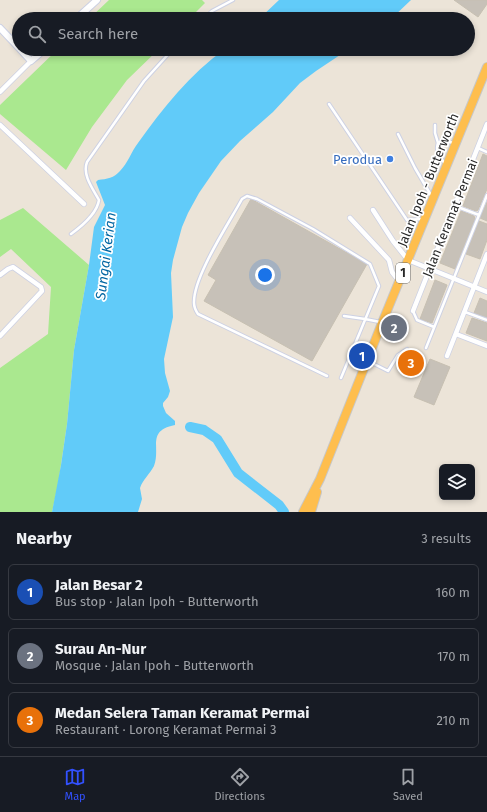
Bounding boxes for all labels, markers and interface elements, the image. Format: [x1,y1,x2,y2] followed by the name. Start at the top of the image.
[12,12,475,56] search box
[26,23,48,45] icon: search
[58,25,138,43] text: Search here
[394,111,462,249] street label: Jalan Ipoh - Butterworth
[333,152,382,167] place label: Perodua
[385,154,395,164] marker: Perodua
[419,157,481,279] street label: Jalan Keramat Permai
[92,211,120,302] water label: Sungai Kerian
[396,263,410,283] road number: 1
[255,265,275,285] your location
[381,313,407,343] pin: 2
[349,341,375,371] pin: 1
[398,348,424,378] pin: 3
[439,464,475,500] map controls
[439,464,475,500] button: layers
[16,528,71,549] text: Nearby
[421,531,471,546] text: 3 results
[55,576,143,594] text: Jalan Besar 2
[27,585,33,600] text: 1
[436,585,470,600] text: 160 m
[55,594,259,609] text: Bus stop · Jalan Ipoh - Butterworth
[55,640,146,658] text: Surau An-Nur
[27,649,33,664] text: 2
[437,649,470,664] text: 170 m
[55,658,254,673] text: Mosque · Jalan Ipoh - Butterworth
[55,704,309,722] text: Medan Selera Taman Keramat Permai
[27,713,33,728] text: 3
[436,713,470,728] text: 210 m
[55,722,276,737] text: Restaurant · Lorong Keramat Permai 3
[64,766,86,803] tab: Map
[214,766,265,803] tab: Directions
[393,766,423,803] tab: Saved

